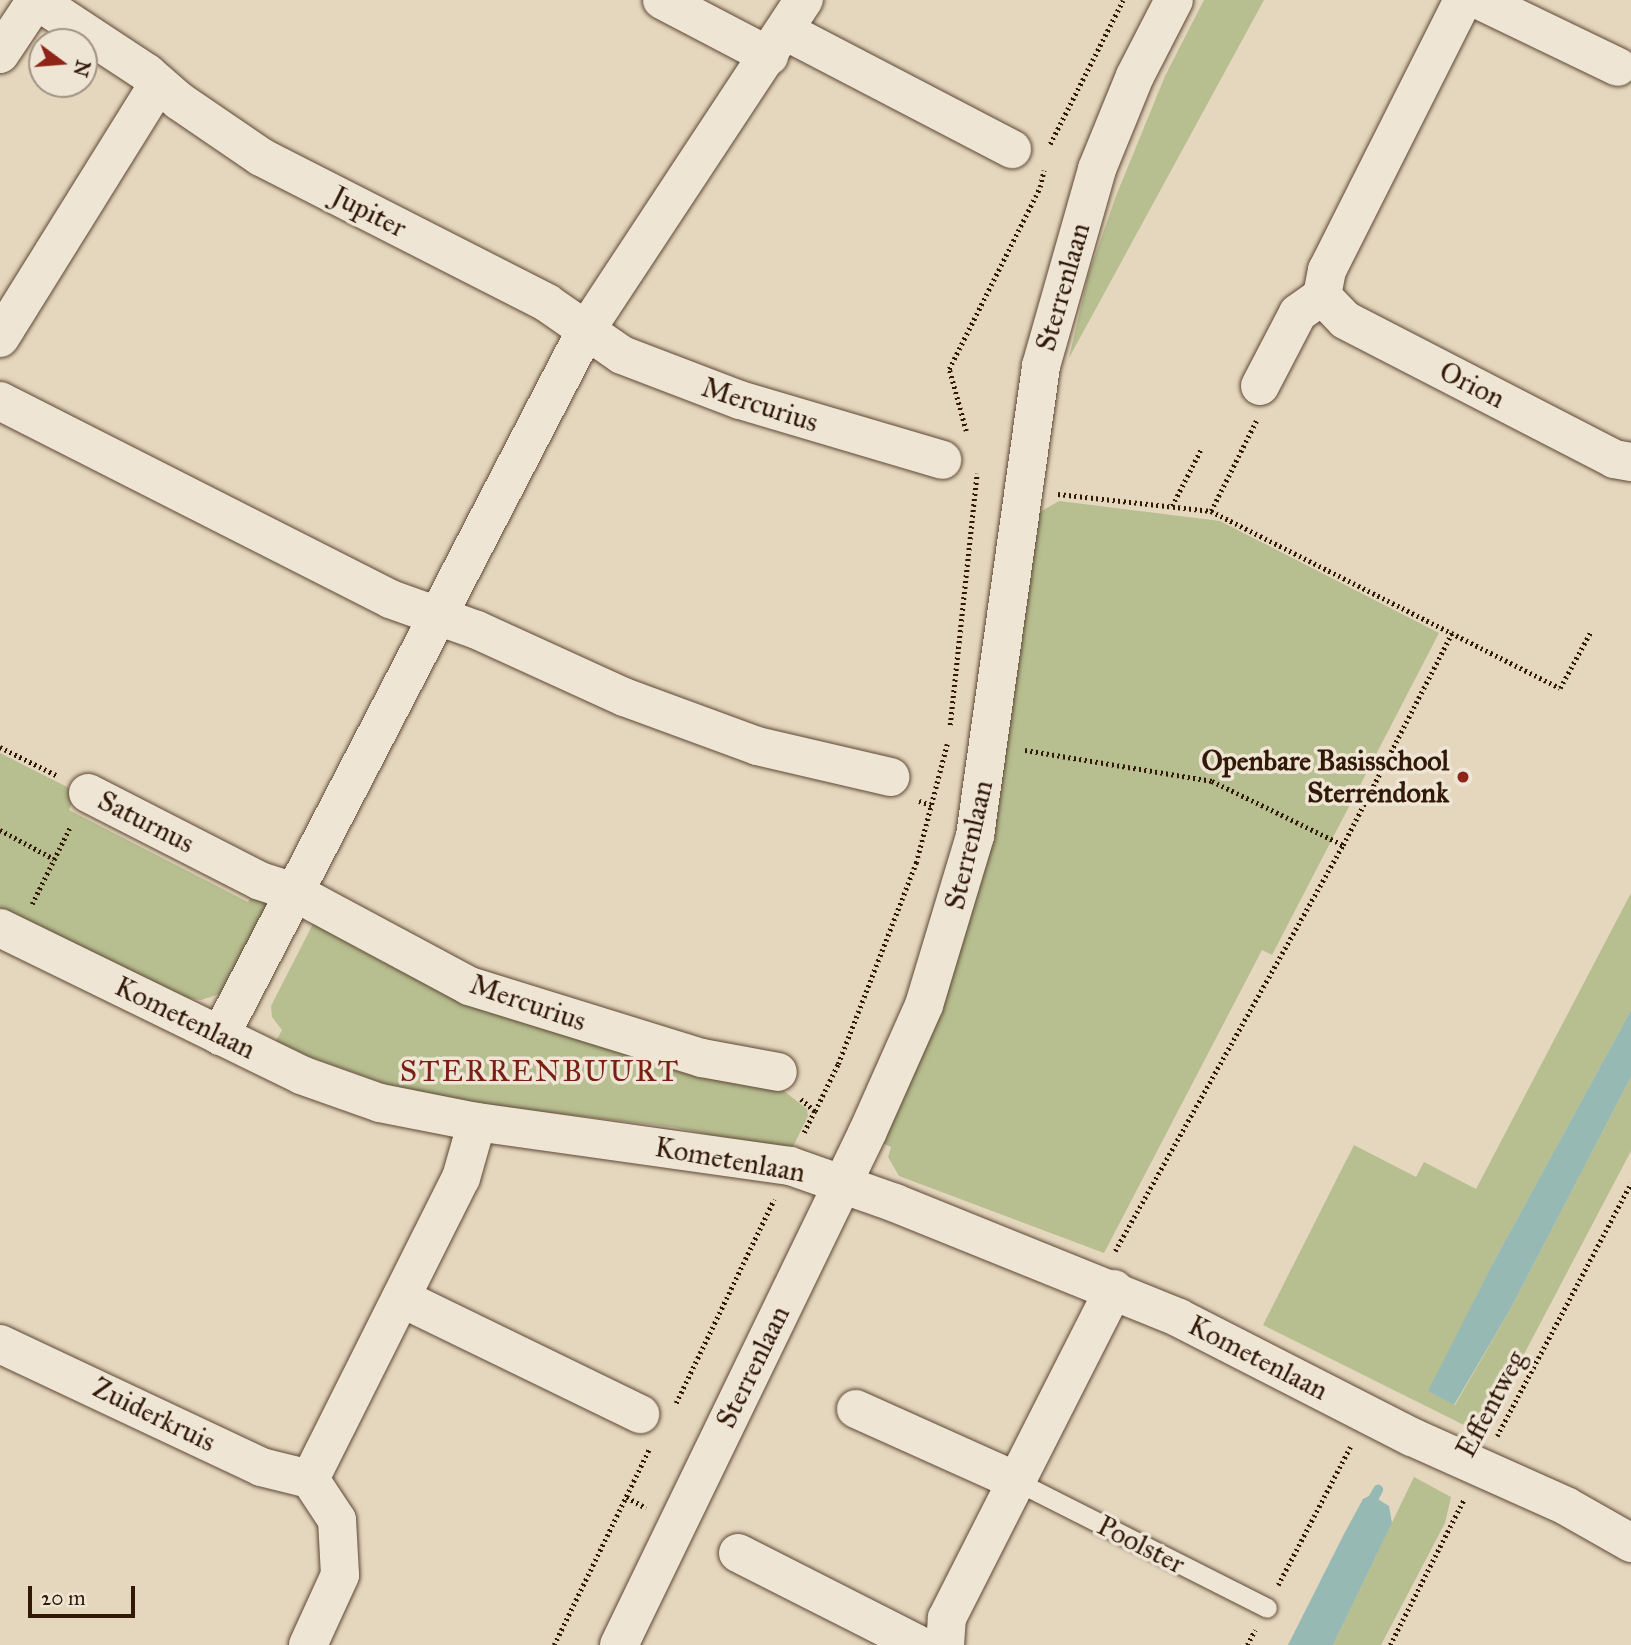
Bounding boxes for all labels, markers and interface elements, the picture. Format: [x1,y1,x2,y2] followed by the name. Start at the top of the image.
[28,28,98,98] north arrow
[68,57,95,79] text: N
[326,179,412,245] street label: Jupiter
[1029,219,1097,355] street label: Sterrenlaan
[1434,354,1510,416] street label: Orion
[698,370,822,440] street label: Mercurius
[1201,744,1449,810] place label: Openbare Basisschool Sterrendonk
[1455,769,1471,785] marker: Openbare Basisschool Sterrendonk
[938,777,1000,913] street label: Sterrenlaan
[92,784,200,860] street label: Saturnus
[466,967,590,1039] street label: Mercurius
[109,970,261,1066] street label: Kometenlaan
[401,1053,679,1089] district label: STERRENBUURT
[652,1130,808,1190] street label: Kometenlaan
[709,1300,797,1434] street label: Sterrenlaan
[1183,1309,1333,1407] street label: Kometenlaan
[1449,1345,1533,1463] street label: Effentweg
[87,1371,221,1459] street label: Zuiderkruis
[1092,1509,1190,1581] street label: Poolster
[32,1572,138,1616] scale bar
[41,1585,86,1611] text: 20 m

